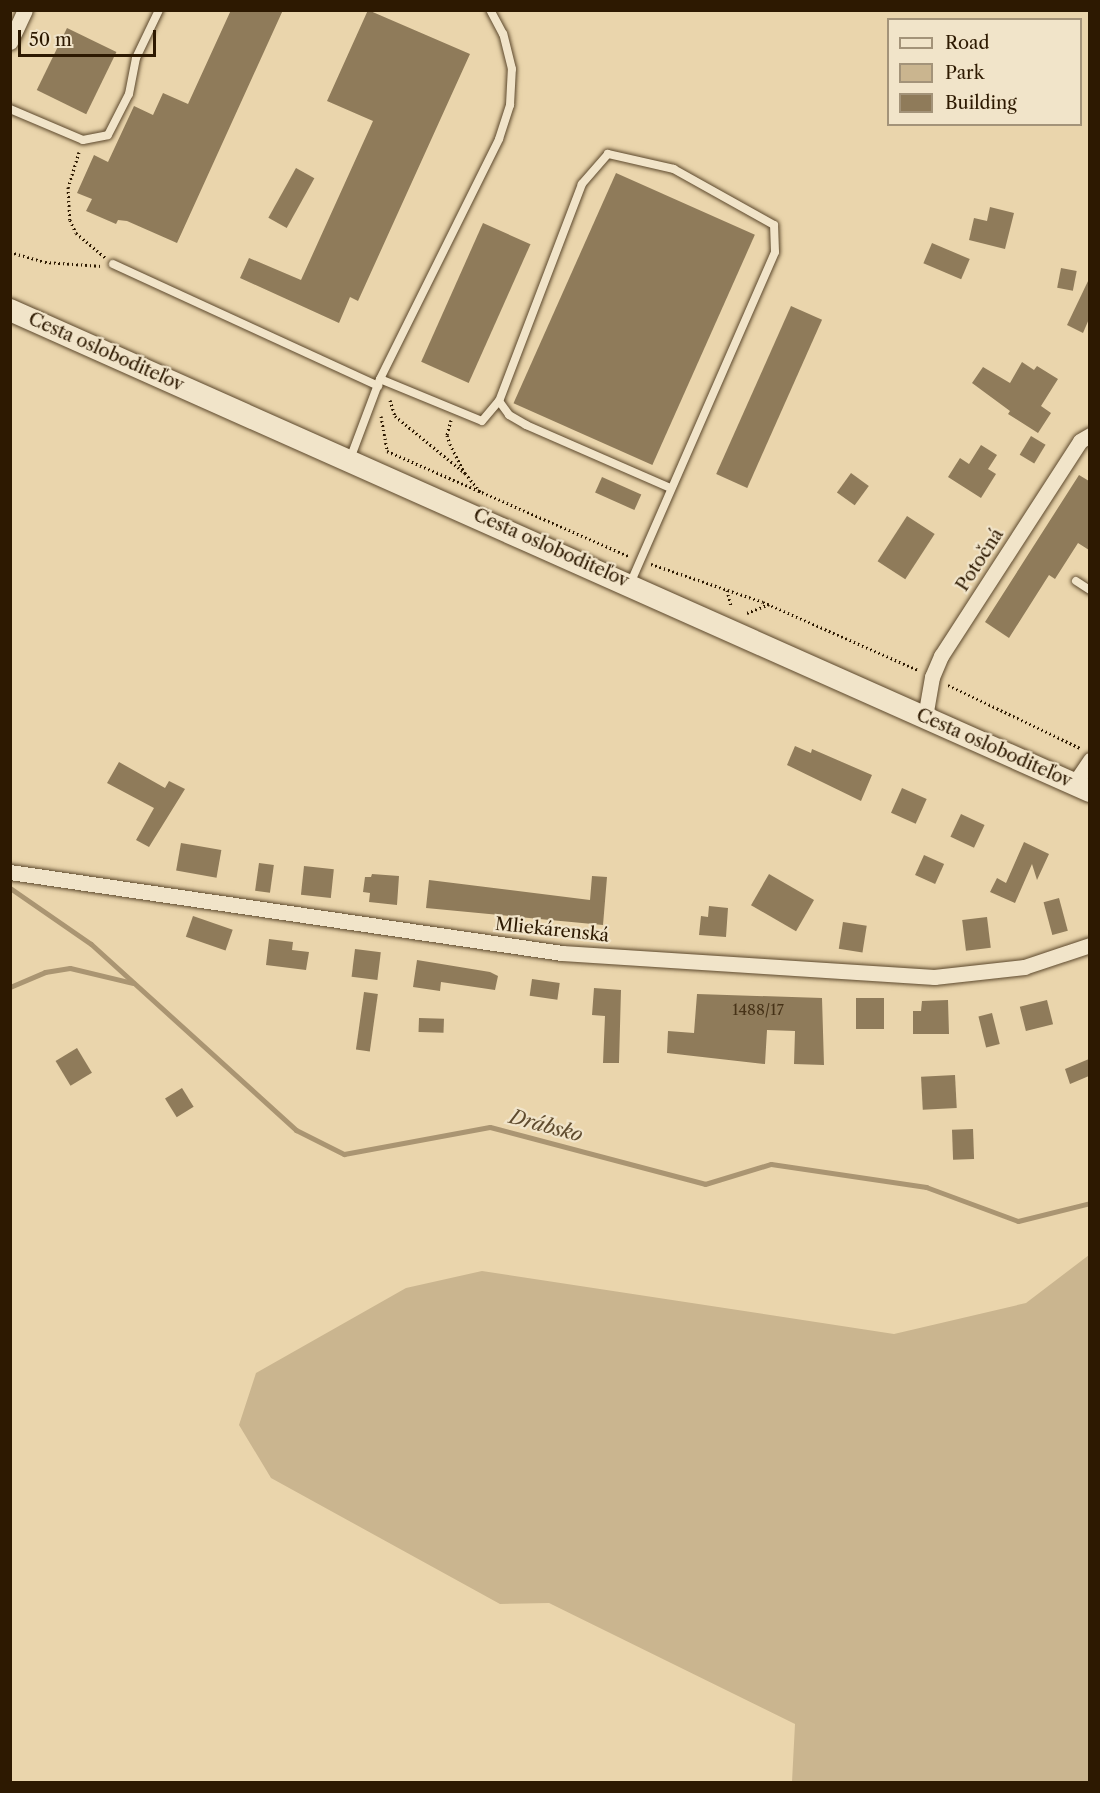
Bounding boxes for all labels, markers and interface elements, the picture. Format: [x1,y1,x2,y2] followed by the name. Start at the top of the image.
[21,18,159,56] scale bar
[887,18,1082,126] legend
[29,29,72,51] text: 50 m
[945,32,990,54] text: Road
[945,62,984,84] text: Park
[945,92,1017,114] text: Building
[25,308,187,396] street label: Cesta osloboditeľov
[470,504,632,592] street label: Cesta osloboditeľov
[952,525,1008,595] street label: Potočná
[913,704,1075,792] street label: Cesta osloboditeľov
[494,913,610,947] street label: Mliekárenská
[732,1001,784,1019] house number: 1488/17
[507,1105,585,1147] water label: Drábsko

